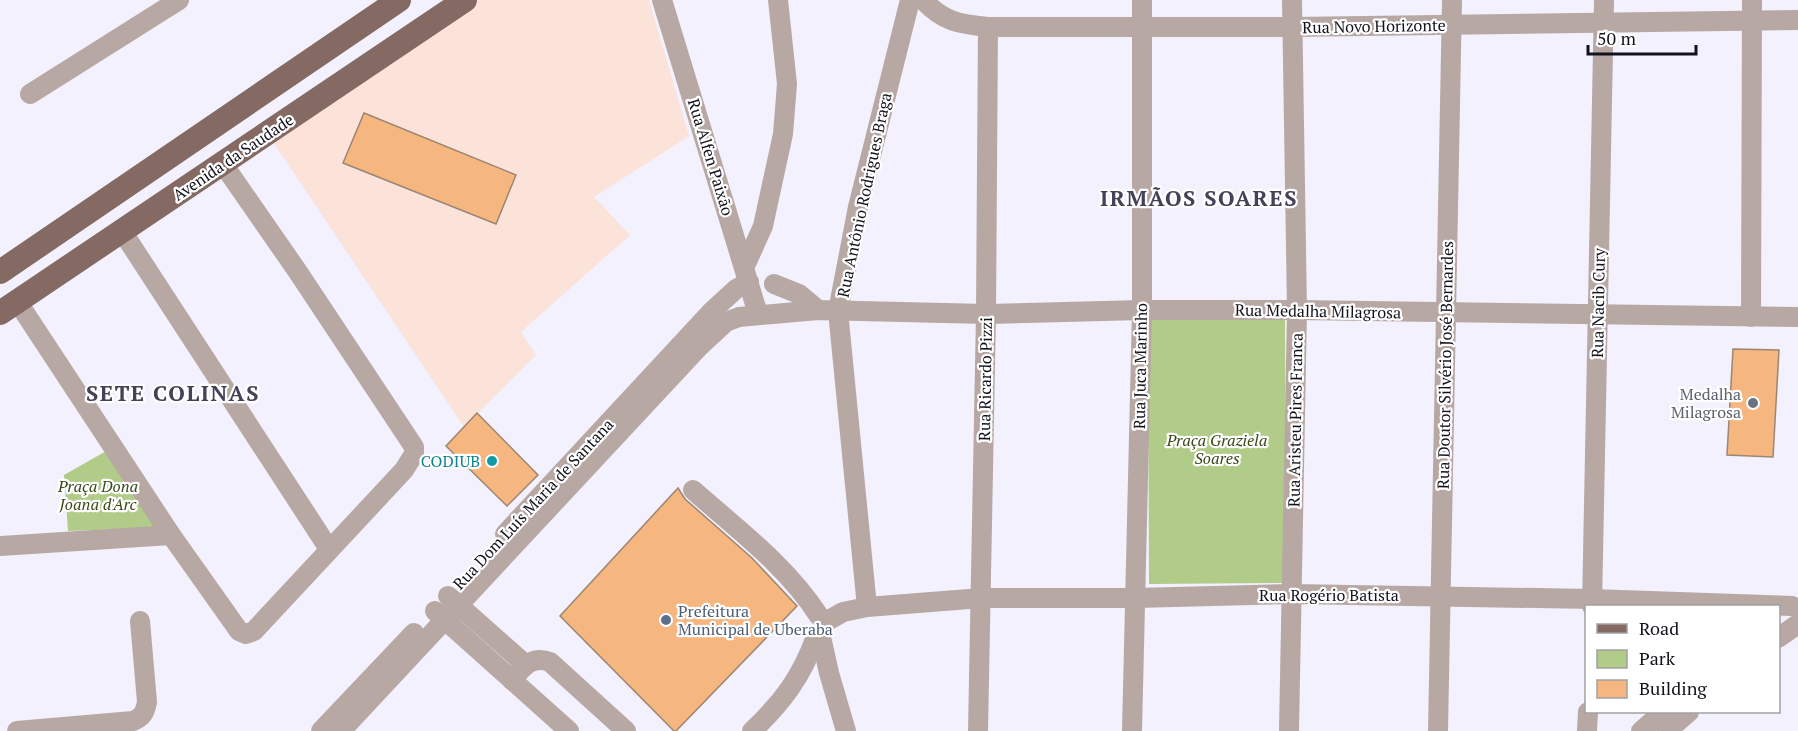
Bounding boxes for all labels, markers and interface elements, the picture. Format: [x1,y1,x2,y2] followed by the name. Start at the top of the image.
[1302,14,1446,38] street label: Rua Novo Horizonte
[1588,18,1696,56] scale bar
[1597,26,1637,50] text: 50 m
[832,91,896,299] street label: Rua Antônio Rodrigues Braga
[683,96,739,218] street label: Rua Alfen Paixão
[168,108,298,206] street label: Avenida da Saudade
[1100,183,1298,212] district label: IRMÃOS SOARES
[1432,241,1458,489] street label: Rua Doutor Silvério José Bernardes
[1586,247,1610,358] street label: Rua Nacib Cury
[1235,299,1401,323] street label: Rua Medalha Milagrosa
[1128,303,1152,429] street label: Rua Juca Marinho
[973,317,997,441] street label: Rua Ricardo Pizzi
[1282,333,1308,507] street label: Rua Aristeu Pires Franca
[86,378,260,407] district label: SETE COLINAS
[1671,383,1741,423] place label: Medalha Milagrosa
[1746,396,1760,410] marker: Medalha Milagrosa
[448,414,618,594] street label: Rua Dom Luís Maria de Santana
[1166,429,1267,469] park label: Praça Graziela Soares
[421,450,480,472] place label: CODIUB
[485,454,499,468] marker: CODIUB
[57,475,138,515] park label: Praça Dona Joana d'Arc
[1259,584,1399,606] street label: Rua Rogério Batista
[678,600,833,640] place label: Prefeitura Municipal de Uberaba
[1585,605,1780,713] legend
[659,613,673,627] marker: Prefeitura Municipal de Uberaba
[1639,616,1679,640] text: Road
[1639,646,1676,670] text: Park
[1639,676,1707,700] text: Building

